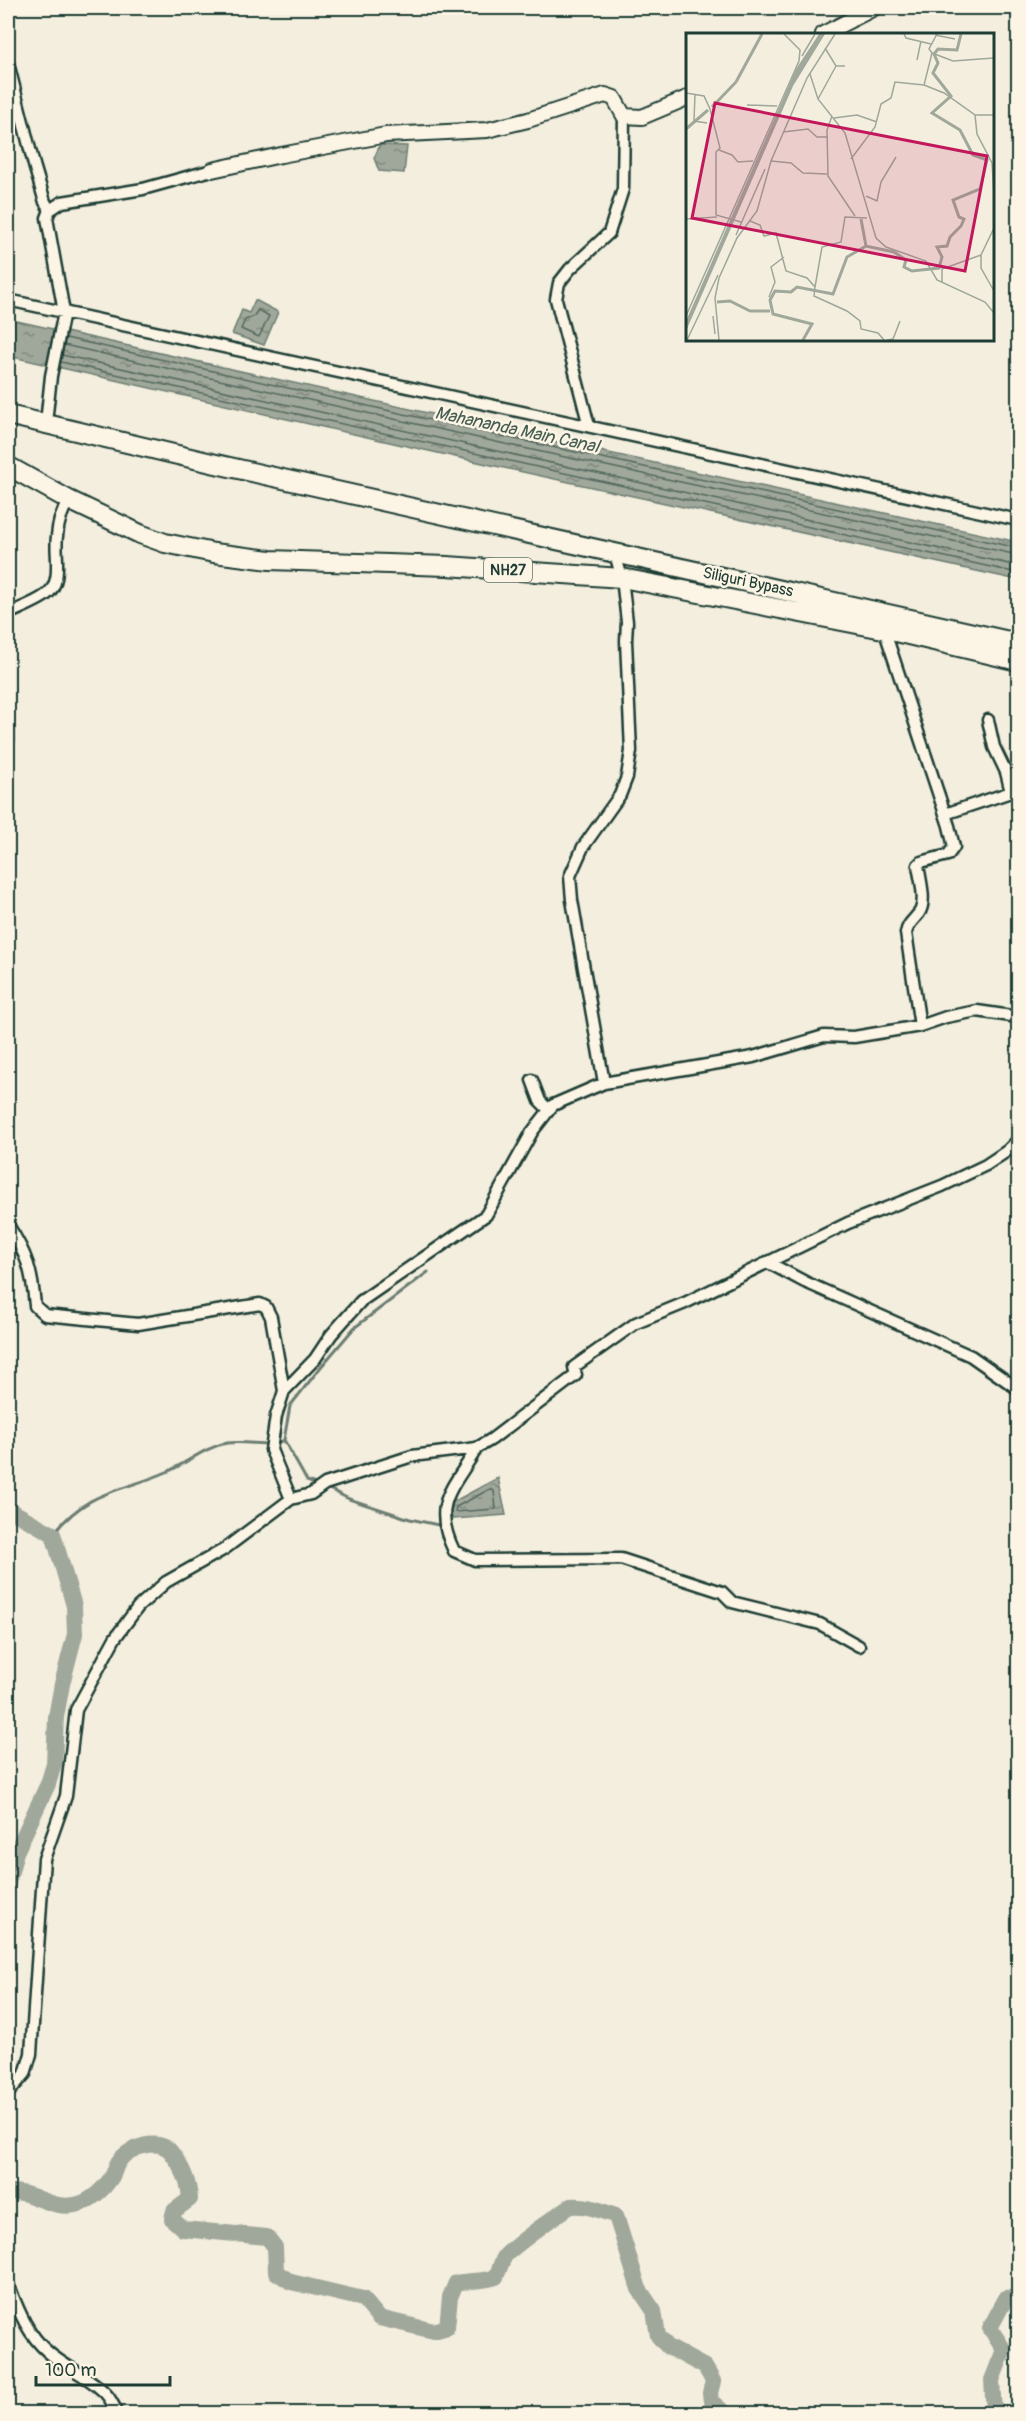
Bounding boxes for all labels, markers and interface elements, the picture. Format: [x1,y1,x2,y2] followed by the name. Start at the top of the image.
[686,33,993,340] inset map
[433,401,603,459] water label: Mahananda Main Canal
[484,558,532,582] road number: NH27
[701,563,795,601] street label: Siliguri Bypass
[36,2349,170,2387] scale bar
[45,2359,97,2382] text: 100 m

